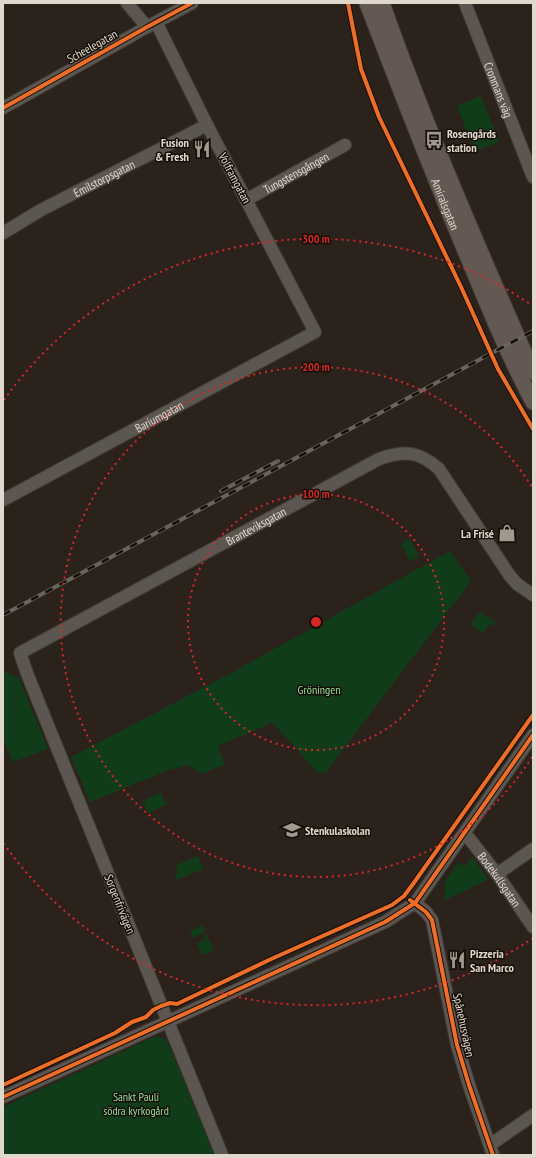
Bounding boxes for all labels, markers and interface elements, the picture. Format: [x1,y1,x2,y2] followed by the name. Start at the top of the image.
[64,26,120,66] street label: Scheelegatan
[481,60,516,119] street label: Cronmans väg
[447,126,496,155] place label: Rosengårds station
[424,130,444,150] bus stop icon: Rosengårds station
[155,135,189,164] place label: Fusion & Fresh
[192,139,212,159] restaurant icon: Fusion & Fresh
[261,148,331,196] street label: Tungstensgången
[215,149,255,206] street label: Volframgatan
[71,156,137,200] street label: Emilstorpsgatan
[429,176,463,232] street label: Amiralsgatan
[302,231,330,246] text: 300 m
[302,359,330,374] text: 200 m
[132,397,186,435] street label: Bariumgatan
[302,486,330,501] text: 100 m
[223,503,288,548] street label: Branteviksgatan
[497,523,517,543] shop icon: La Frisé
[461,526,494,541] place label: La Frisé
[309,615,323,629] centre of rings
[298,682,340,697] park label: Gröningen
[282,820,302,840] school or university icon: Stenkulaskolan
[305,823,370,838] place label: Stenkulaskolan
[475,849,525,910] street label: Bodekullsgatan
[101,872,139,936] street label: Sorgenfrivägen
[470,946,515,975] place label: Pizzeria San Marco
[447,950,467,970] restaurant icon: Pizzeria San Marco
[450,992,478,1058] street label: Spånehusvägen
[103,1089,169,1118] park label: Sankt Pauli södra kyrkogård

